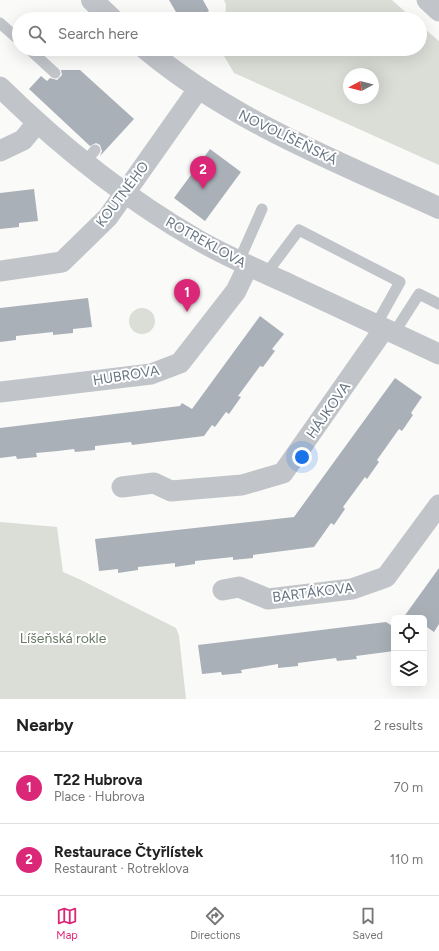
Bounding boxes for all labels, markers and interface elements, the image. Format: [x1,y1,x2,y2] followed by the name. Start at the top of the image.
[12,12,427,56] search box
[26,23,48,45] icon: search
[58,25,138,43] text: Search here
[343,68,379,104] north arrow
[236,106,340,169] street label: NOVOLÍŠEŇSKÁ
[190,156,216,189] pin: 2
[92,158,153,230] street label: KOUTNÉHO
[163,213,249,272] street label: ROTREKLOVA
[174,279,200,312] pin: 1
[92,362,161,389] street label: HUBROVA
[303,378,354,442] street label: HÁJKOVA
[292,447,312,467] your location
[271,579,355,606] street label: BARTÁKOVA
[391,615,427,687] map controls
[391,615,427,651] button: locate
[20,630,107,647] park label: Líšeňská rokle
[391,651,427,687] button: layers
[16,715,74,735] text: Nearby
[374,718,423,733] text: 2 results
[54,771,143,789] text: T22 Hubrova
[26,780,32,795] text: 1
[393,780,423,795] text: 70 m
[54,789,145,804] text: Place · Hubrova
[54,843,203,861] text: Restaurace Čtyřlístek
[25,852,33,867] text: 2
[390,852,423,867] text: 110 m
[54,861,189,876] text: Restaurant · Rotreklova
[56,905,78,942] tab: Map
[190,905,240,942] tab: Directions
[353,905,383,942] tab: Saved

